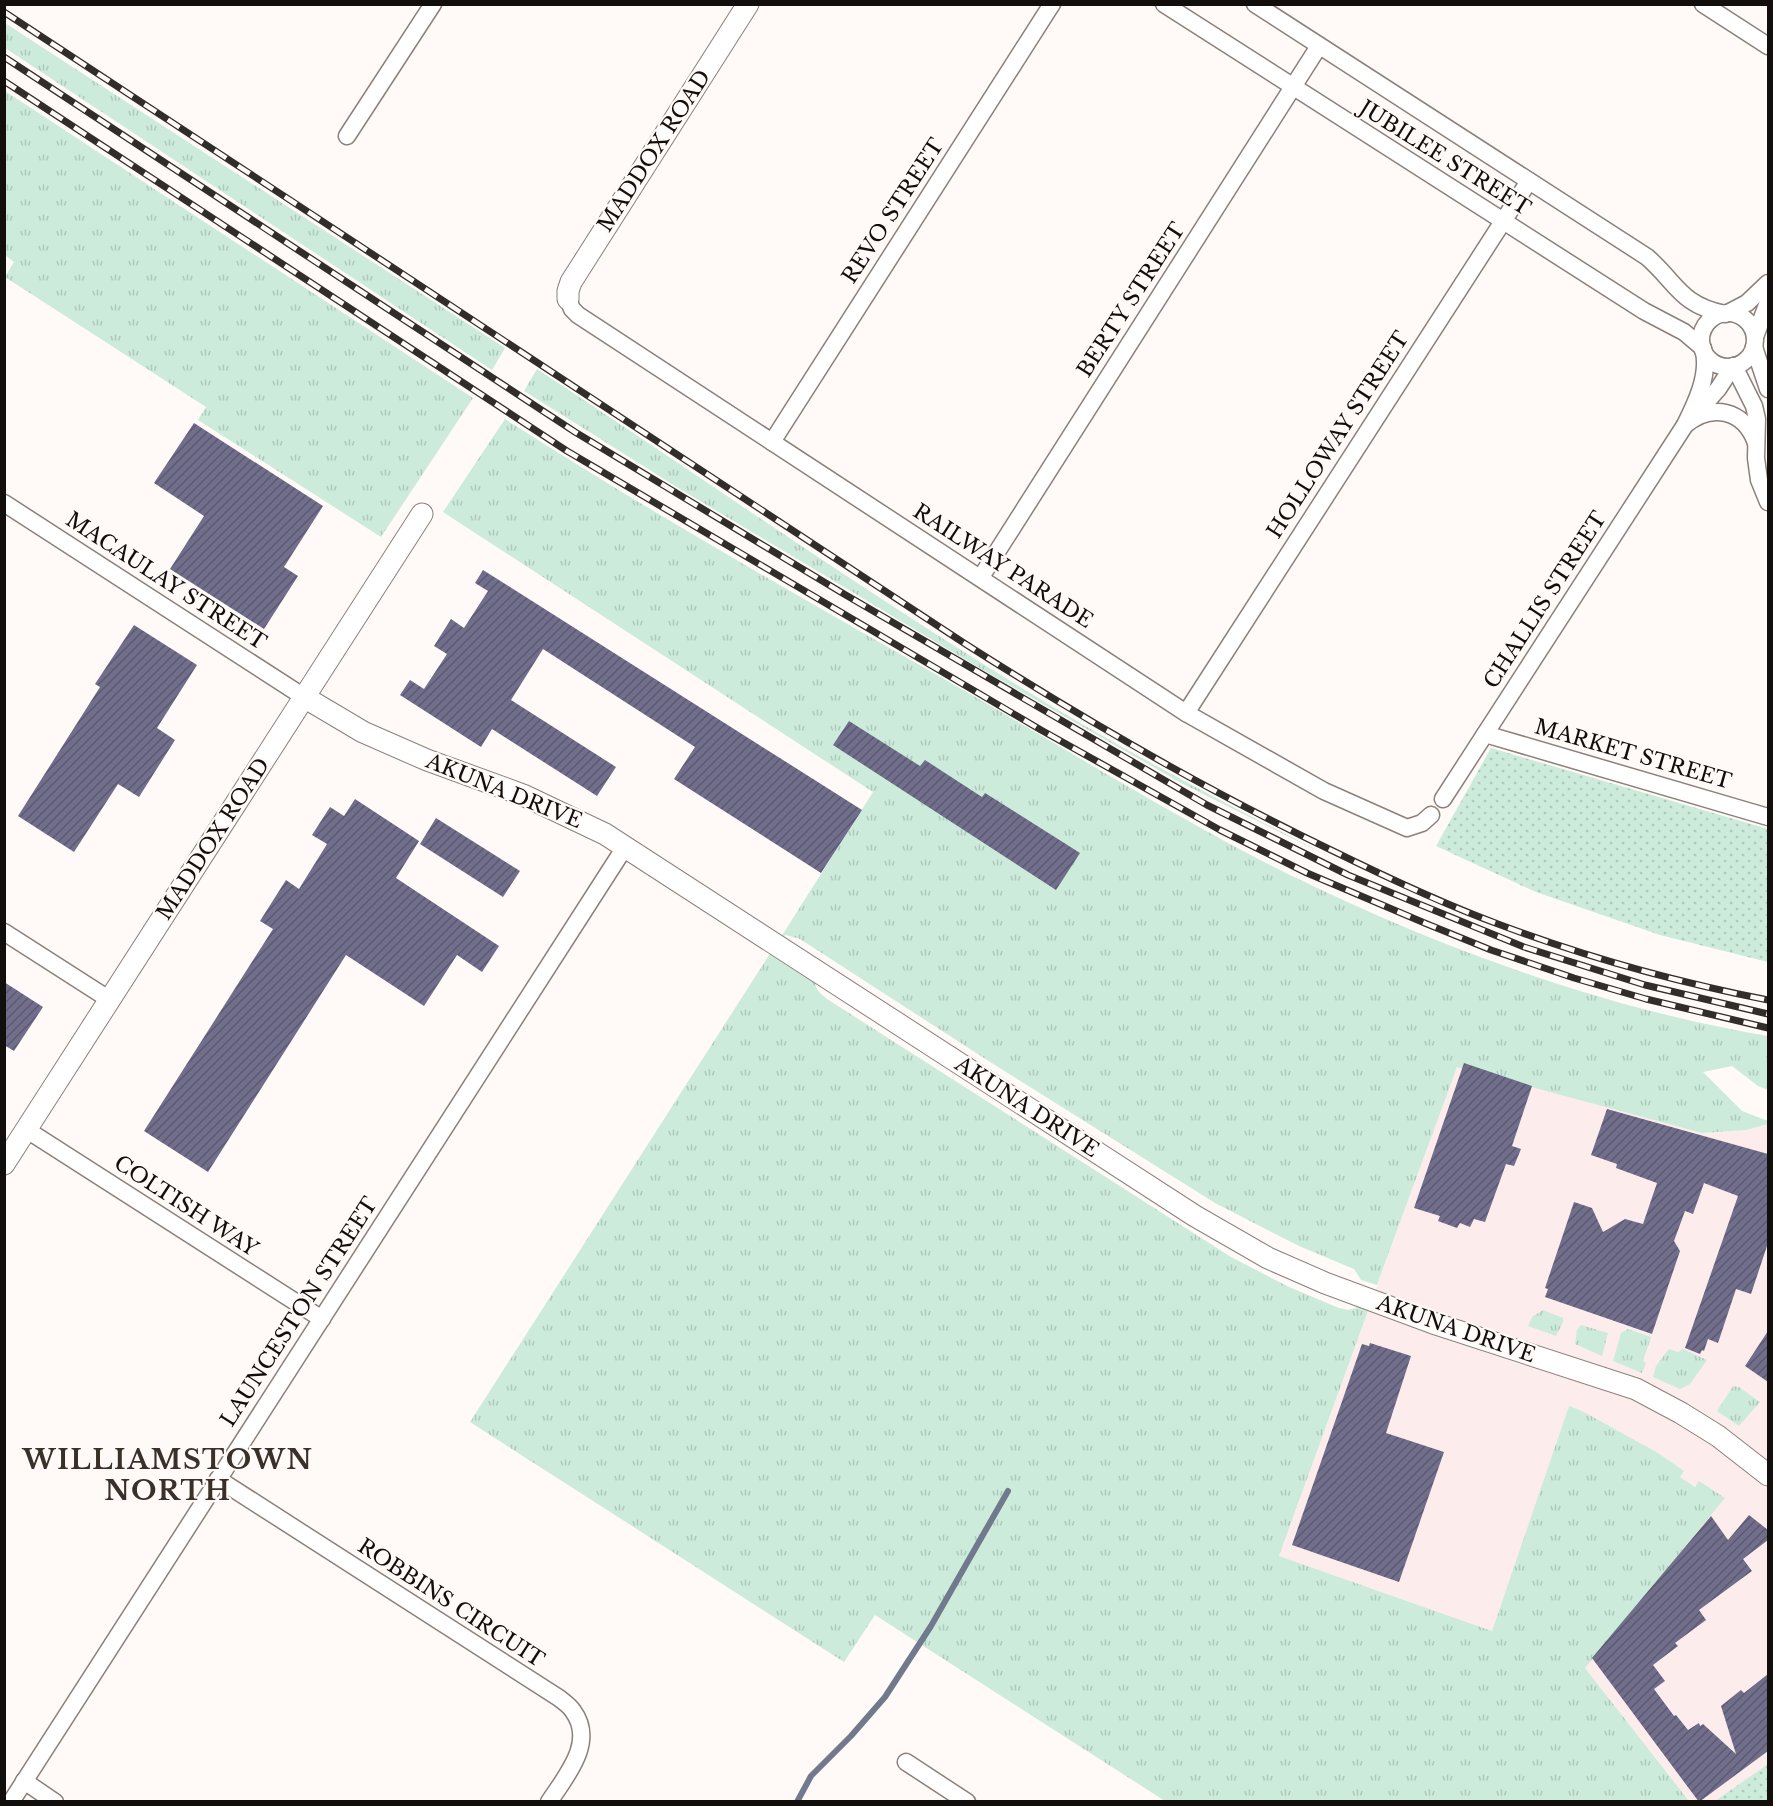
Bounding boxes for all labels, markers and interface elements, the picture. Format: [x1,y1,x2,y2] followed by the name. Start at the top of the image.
[592,65,716,237] street label: MADDOX ROAD
[1352,93,1536,221] street label: JUBILEE STREET
[836,134,950,288] street label: REVO STREET
[1071,218,1191,382] street label: BERTY STREET
[1261,327,1415,543] street label: HOLLOWAY STREET
[908,498,1098,634] street label: RAILWAY PARADE
[61,506,271,656] street label: MACAULAY STREET
[1478,507,1612,693] street label: CHALLIS STREET
[1532,713,1735,795] street label: MARKET STREET
[421,747,586,834] street label: AKUNA DRIVE
[151,753,275,925] street label: MADDOX ROAD
[949,1050,1104,1163] street label: AKUNA DRIVE
[109,1150,263,1263] street label: COLTISH WAY
[215,1192,383,1432] street label: LAUNCESTON STREET
[1372,1289,1539,1368] street label: AKUNA DRIVE
[22,1443,313,1507] district label: WILLIAMSTOWN NORTH
[353,1533,549,1673] street label: ROBBINS CIRCUIT

